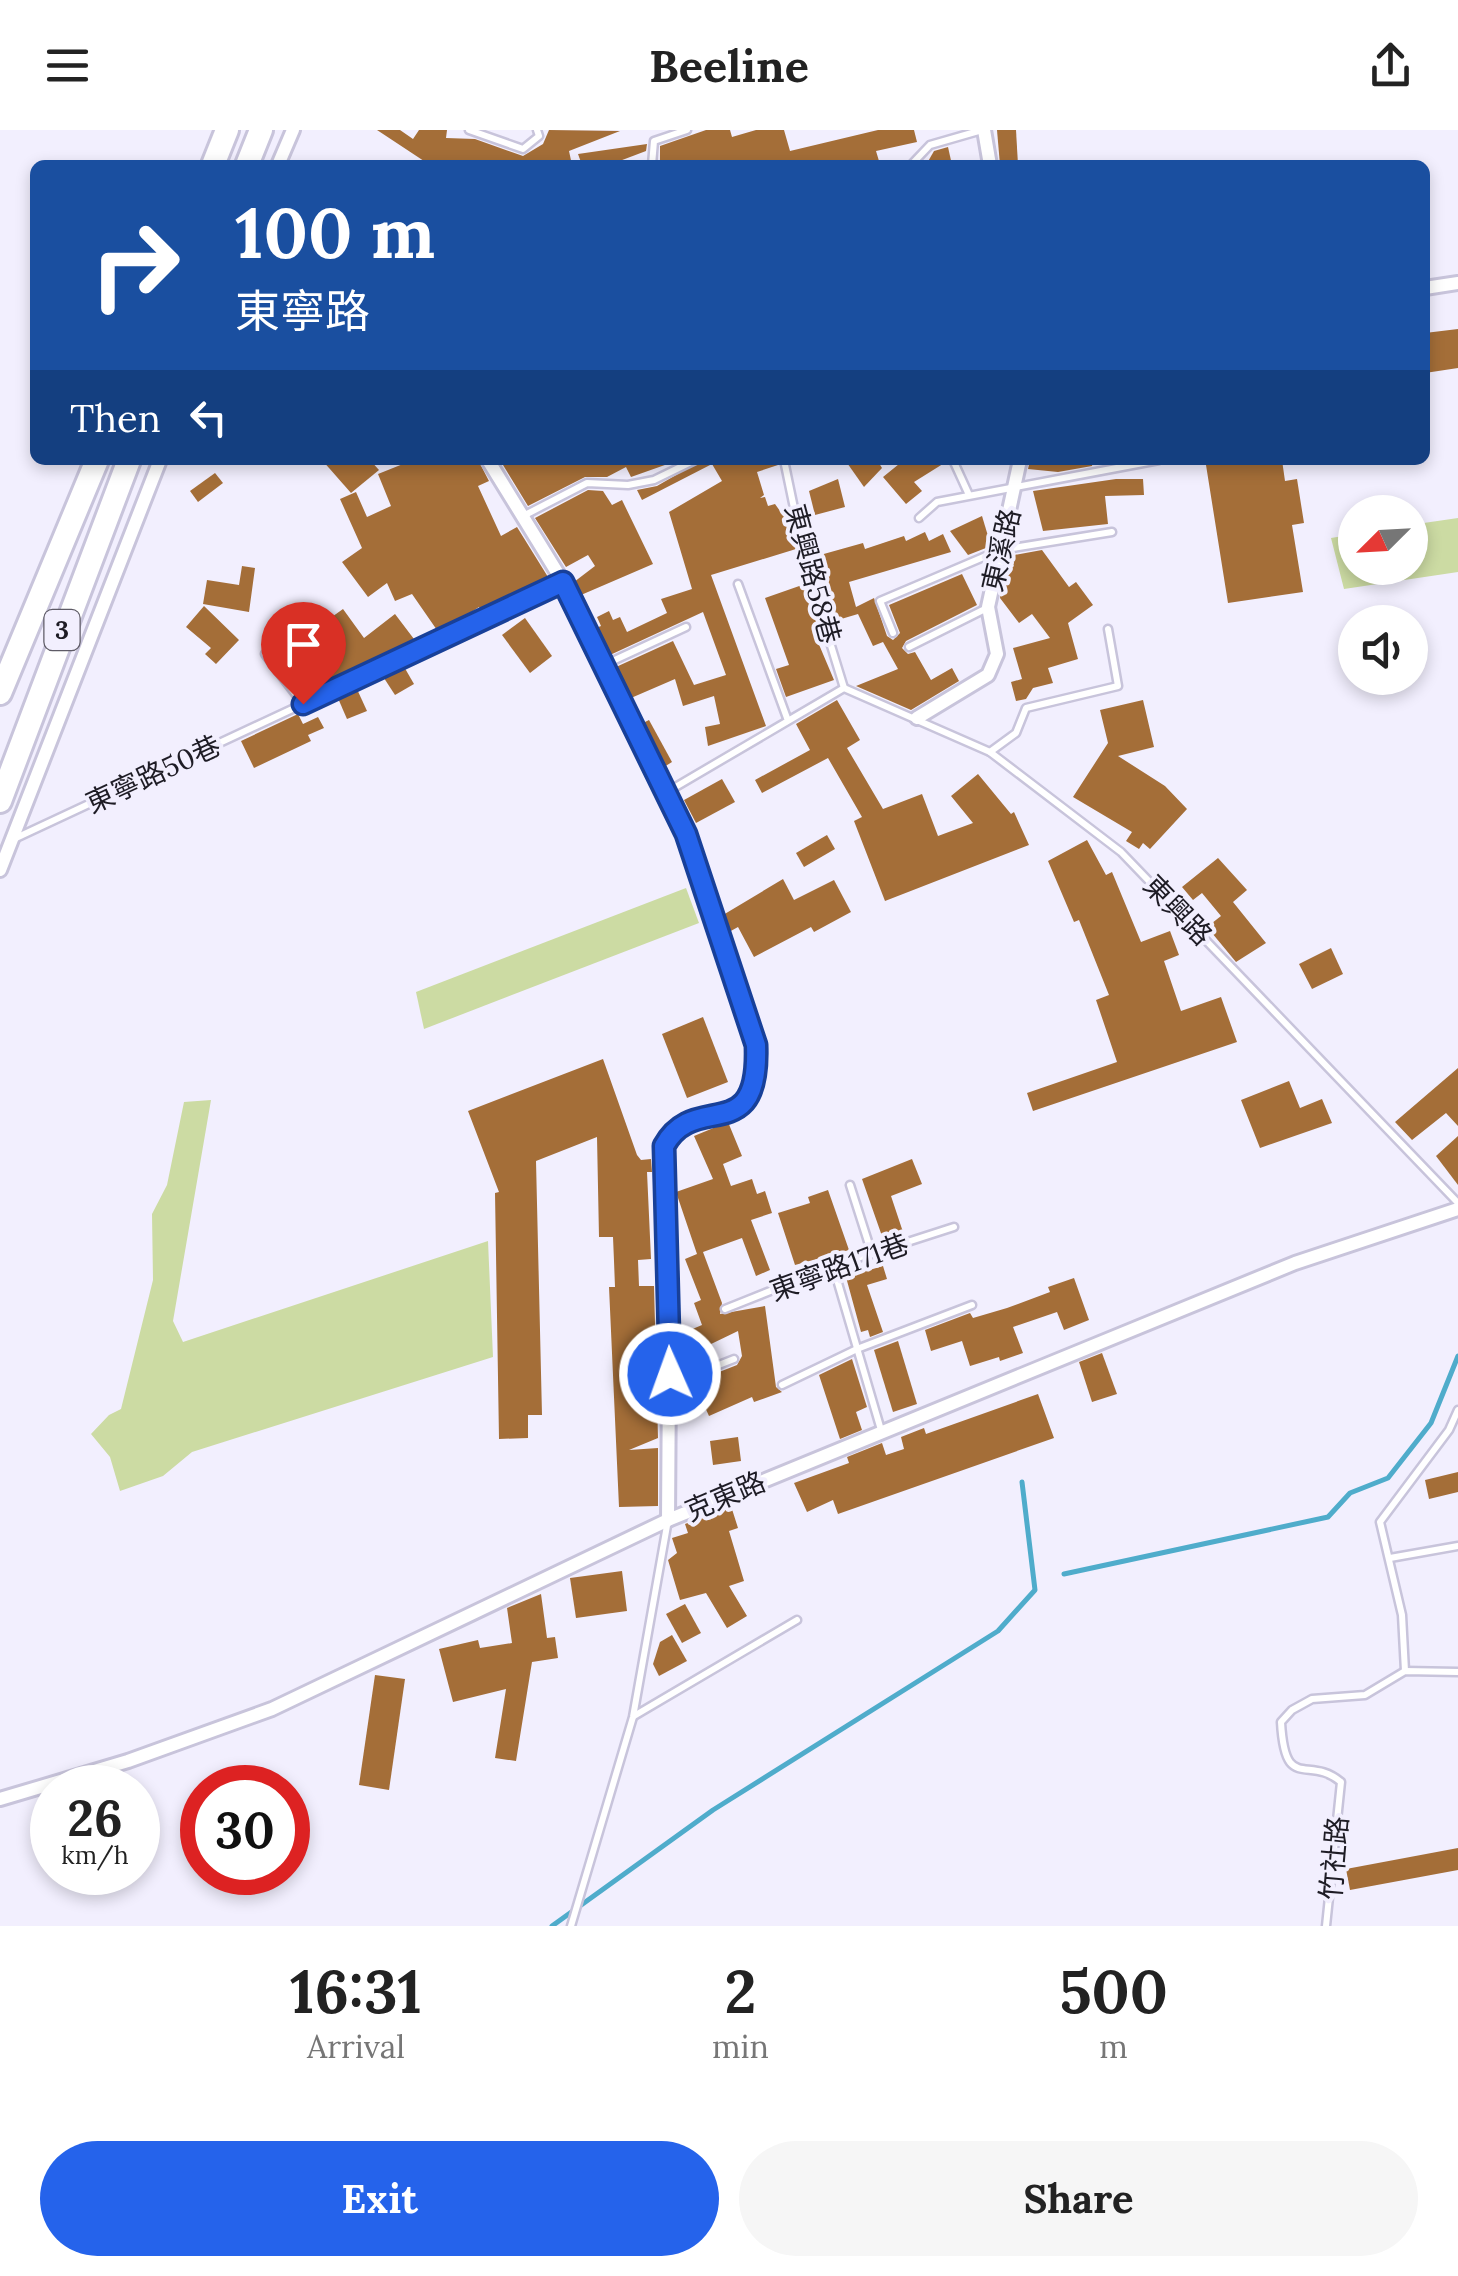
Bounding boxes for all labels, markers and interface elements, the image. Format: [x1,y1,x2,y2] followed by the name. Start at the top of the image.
[649,37,809,94] text: Beeline
[40,38,95,93] icon: menu
[1363,38,1418,93] icon: share
[235,188,435,277] text: 100 m
[70,200,200,330] icon: right
[235,282,370,339] text: 東寧路
[181,390,236,445] icon: left
[70,394,161,442] text: Then
[1338,495,1428,585] north arrow
[1338,495,1428,695] map controls
[777,500,849,648] street label: 東興路58巷
[974,505,1028,595] street label: 東溪路
[261,602,346,705] pin
[1338,605,1428,695] button: sound
[44,610,80,650] road number: 3
[276,617,331,672] icon: arrive
[80,727,226,821] street label: 東寧路50巷
[1136,867,1220,953] street label: 東興路
[765,1225,913,1309] street label: 東寧路171巷
[618,1322,722,1426] position arrow
[679,1463,771,1529] street label: 克東路
[180,1765,310,1895] speed limit sign: 30
[67,1786,123,1850] text: 26
[1312,1815,1356,1901] street label: 竹社路
[61,1839,129,1871] text: km/h
[290,1953,422,2029] text: 16:31
[725,1953,757,2029] text: 2
[1059,1953,1168,2029] text: 500
[307,2026,405,2067] text: Arrival
[712,2026,769,2067] text: min
[1099,2026,1128,2067] text: m
[40,2141,719,2256] button: Exit
[739,2141,1418,2256] button: Share

